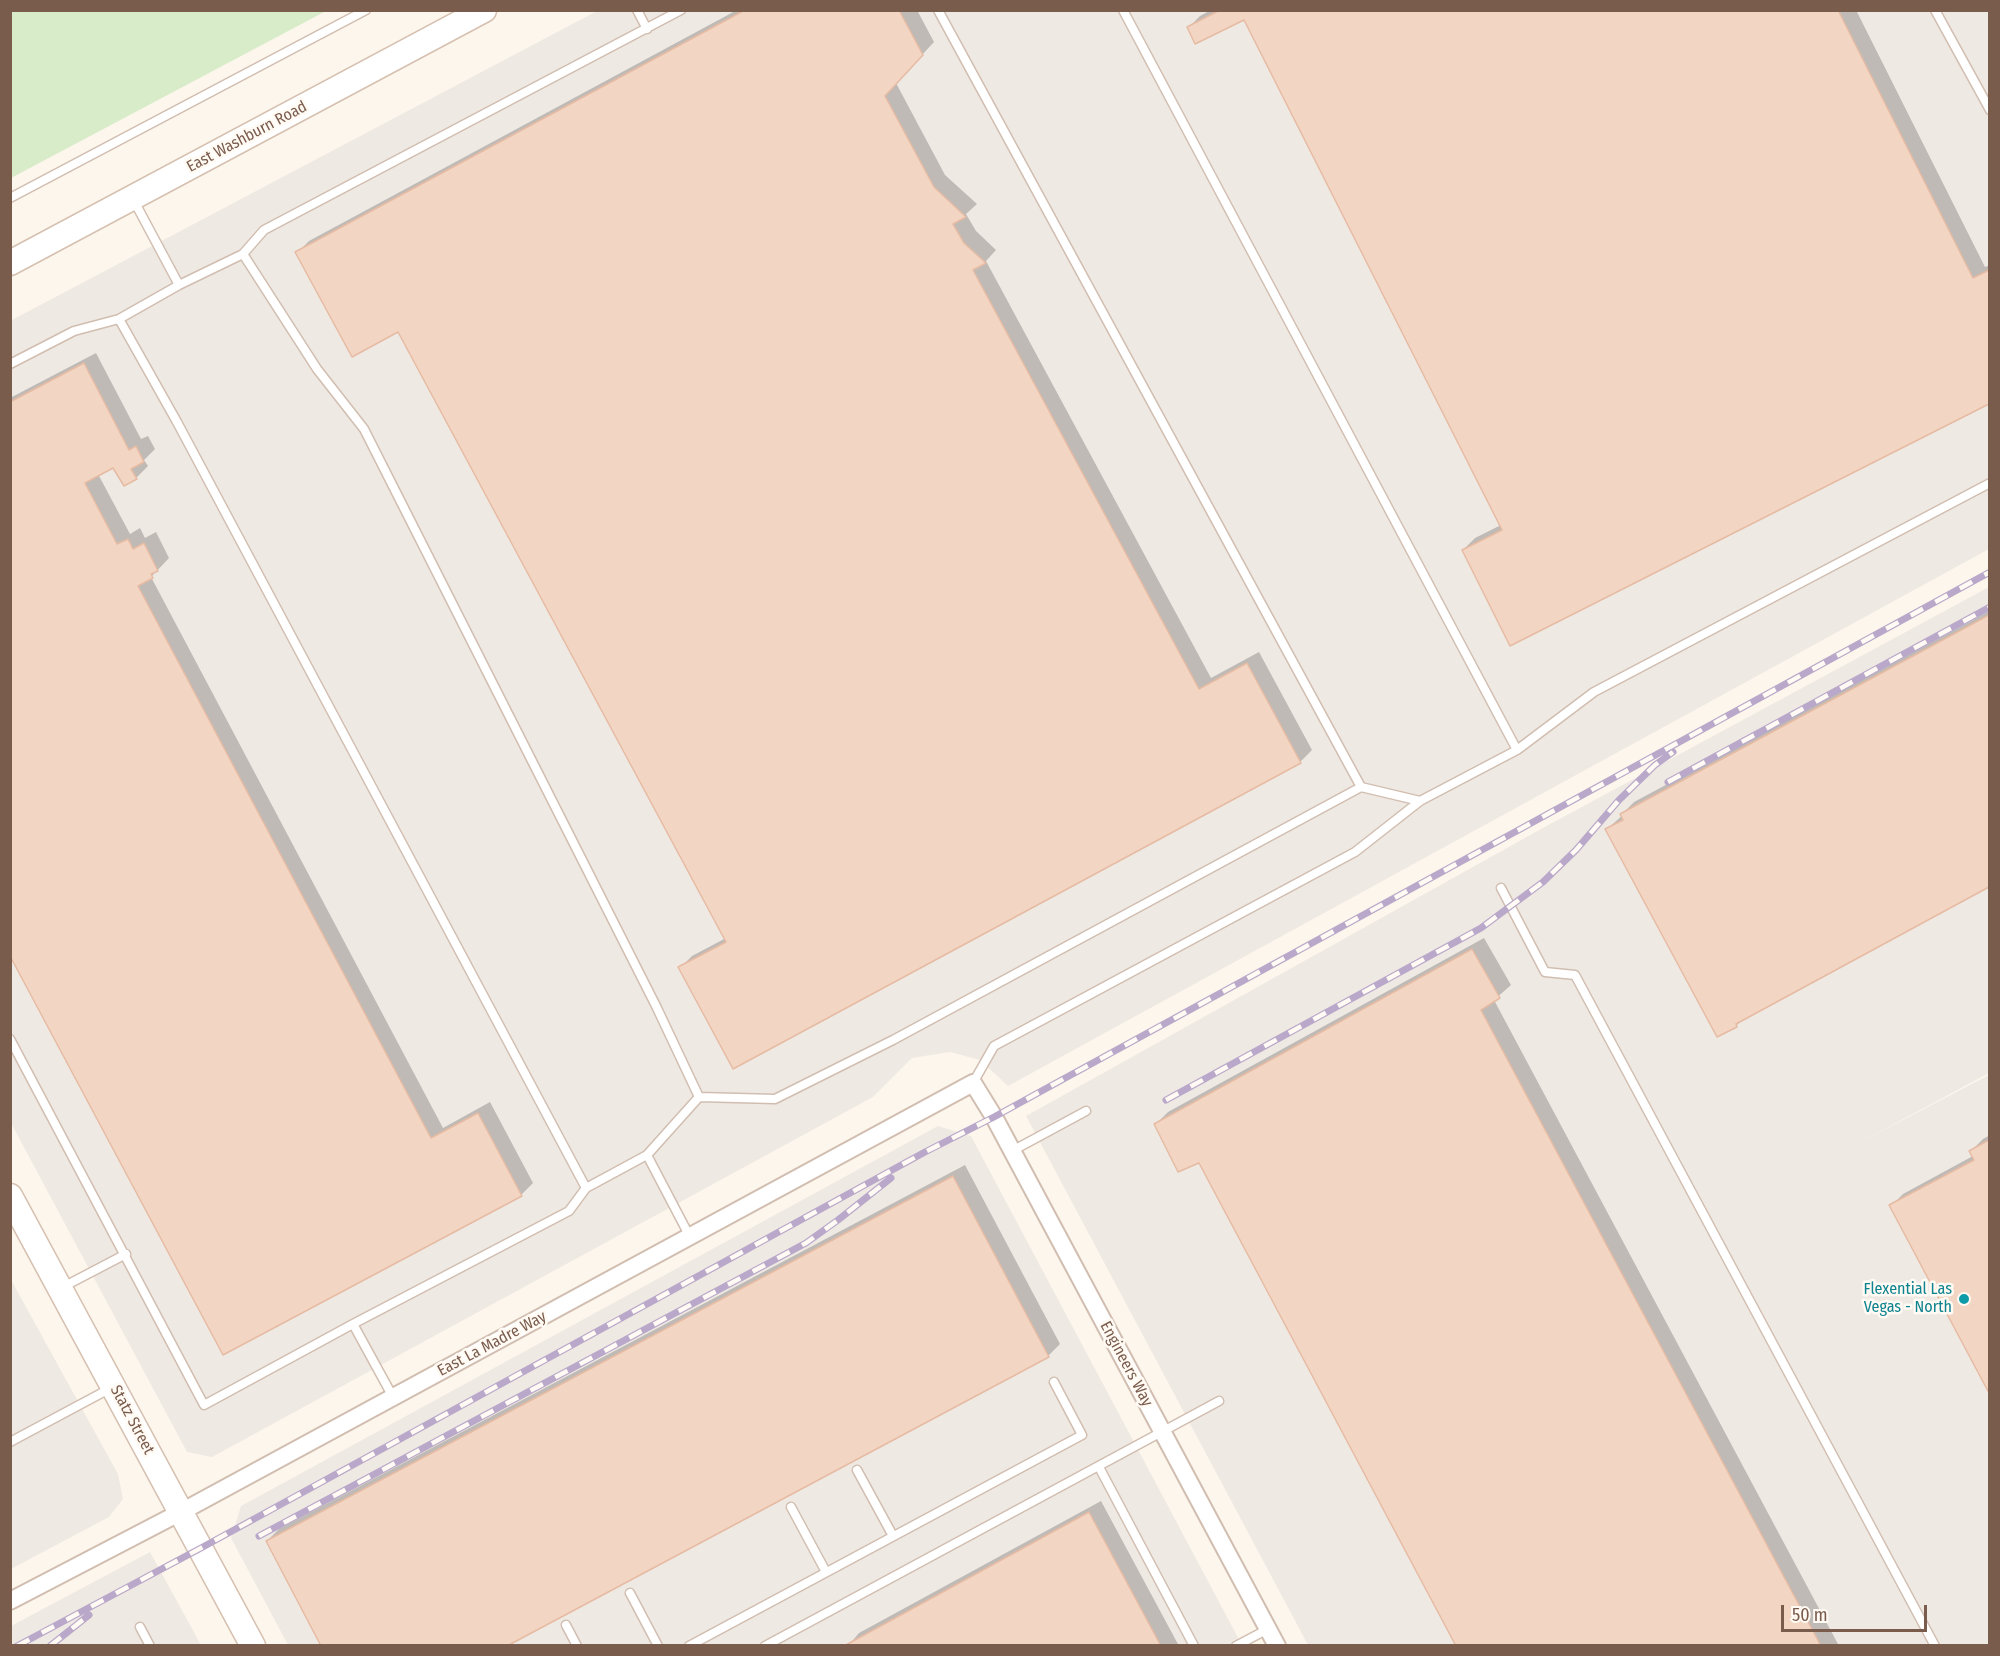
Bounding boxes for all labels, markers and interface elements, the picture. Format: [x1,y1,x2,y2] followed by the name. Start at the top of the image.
[184,97,310,177] street label: East Washburn Road
[1864,1280,1952,1318] place label: Flexential Las Vegas - North
[1957,1292,1971,1306] marker: Flexential Las Vegas - North
[434,1307,550,1381] street label: East La Madre Way
[1096,1318,1156,1410] street label: Engineers Way
[106,1382,158,1458] street label: Statz Street
[1784,1593,1930,1631] scale bar
[1792,1604,1828,1626] text: 50 m

